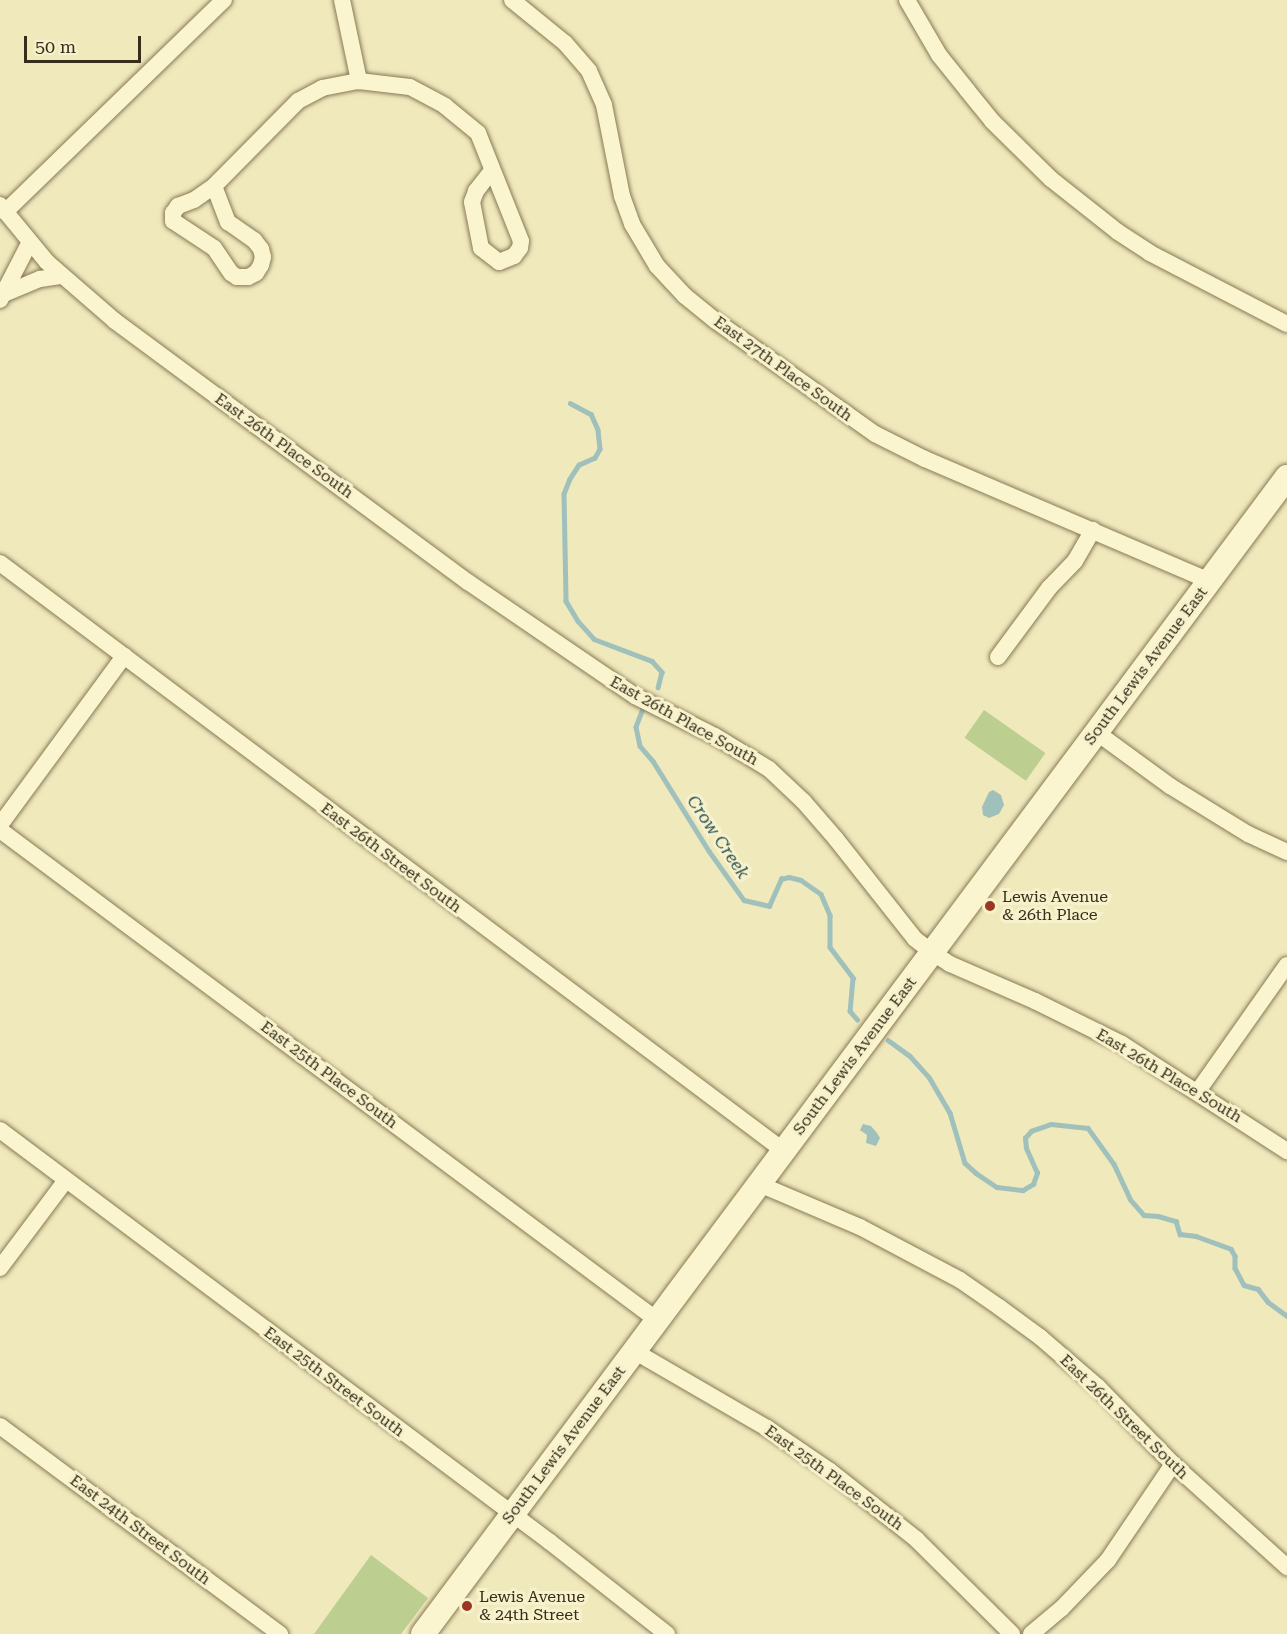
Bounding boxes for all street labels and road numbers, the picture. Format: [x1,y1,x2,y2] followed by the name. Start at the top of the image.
[710,312,856,426] street label: East 27th Place South
[211,389,357,503] street label: East 26th Place South
[1080,583,1212,749] street label: South Lewis Avenue East
[606,672,762,770] street label: East 26th Place South
[317,799,465,917] street label: East 26th Street South
[789,973,921,1139] street label: South Lewis Avenue East
[257,1017,401,1133] street label: East 25th Place South
[1093,1025,1245,1127] street label: East 26th Place South
[260,1323,408,1441] street label: East 25th Street South
[1056,1351,1192,1483] street label: East 26th Street South
[498,1362,630,1528] street label: South Lewis Avenue East
[761,1421,907,1535] street label: East 25th Place South
[66,1471,214,1589] street label: East 24th Street South

